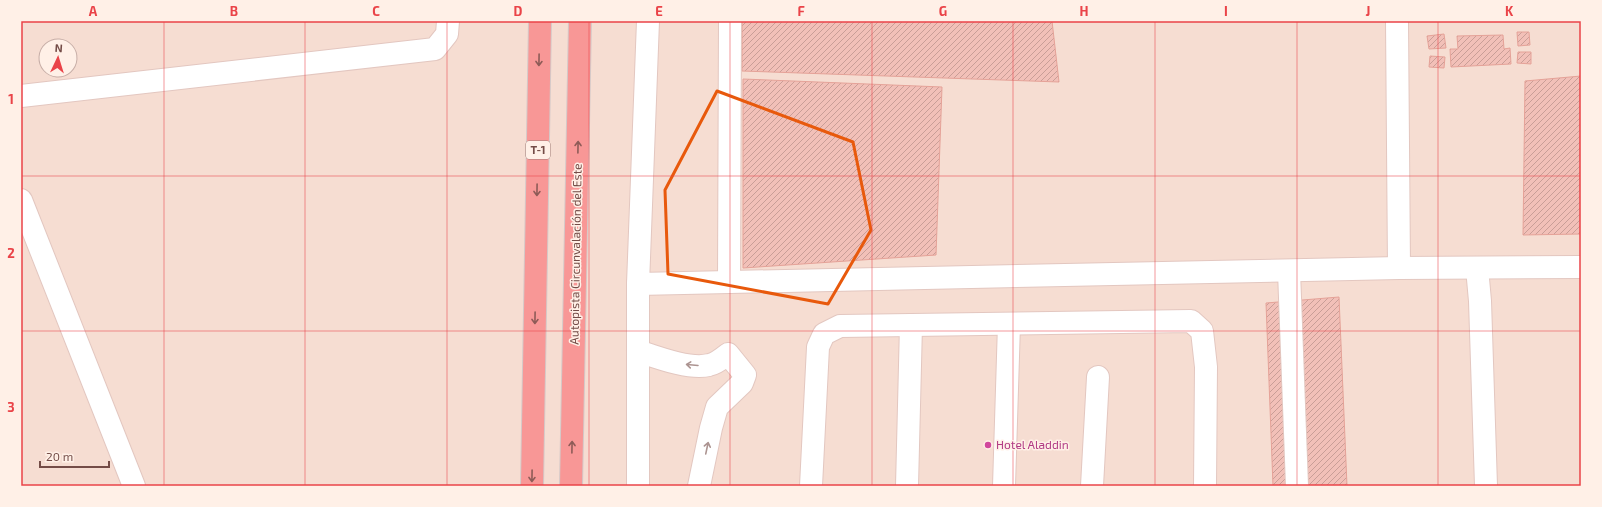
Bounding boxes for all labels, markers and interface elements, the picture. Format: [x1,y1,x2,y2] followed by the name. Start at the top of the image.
[89,3,98,19] text: A
[230,3,238,19] text: B
[372,3,380,19] text: C
[514,3,523,19] text: D
[655,3,663,19] text: E
[797,3,805,19] text: F
[939,3,947,19] text: G
[1080,3,1089,19] text: H
[1224,3,1228,19] text: I
[1366,3,1370,19] text: J
[1505,3,1514,19] text: K
[38,38,78,78] north arrow
[54,41,63,54] text: N
[535,53,543,66] one-way arrow
[8,91,14,107] text: 1
[526,141,550,159] road number: T-1
[574,141,582,154] one-way arrow
[566,163,584,345] street label: Autopista Circunvalación del Este
[533,183,541,196] one-way arrow
[7,245,15,261] text: 2
[532,311,539,324] one-way arrow
[686,361,699,368] one-way arrow
[7,399,15,415] text: 3
[996,437,1069,451] place label: Hotel Aladdin
[983,440,993,450] marker: Hotel Aladdin
[568,441,576,454] one-way arrow
[703,442,711,455] one-way arrow
[40,443,109,469] scale bar
[46,449,73,463] text: 20 m
[528,469,536,482] one-way arrow

